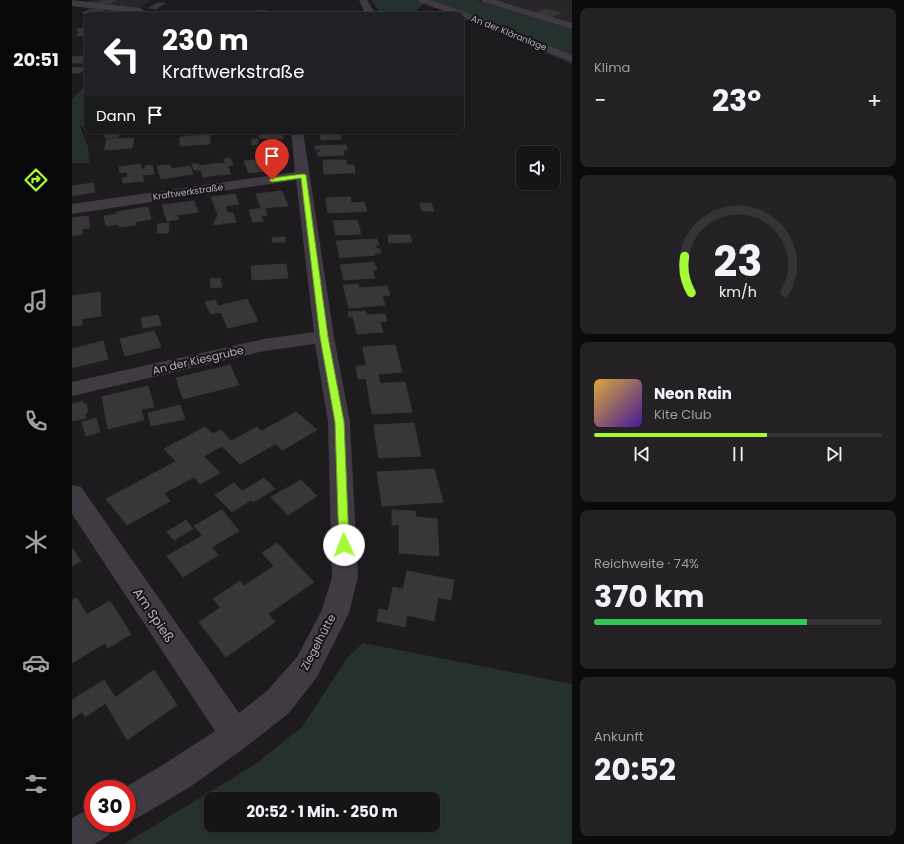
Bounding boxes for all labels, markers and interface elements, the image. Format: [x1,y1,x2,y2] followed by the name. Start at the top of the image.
[469,12,549,54] street label: An der Kläranlage
[162,21,249,60] text: 230 m
[96,28,148,80] icon: left
[13,47,59,72] text: 20:51
[594,58,630,77] text: Klima
[162,59,304,84] text: Kraftwerkstraße
[712,79,761,122] text: 23°
[594,85,606,116] text: −
[867,85,882,116] text: +
[144,104,166,126] icon: arrive
[96,105,136,126] text: Dann
[255,139,289,180] pin
[261,145,283,167] icon: arrive
[516,146,560,190] map controls
[516,146,560,190] button: sound
[22,166,50,194] icon: directions
[152,181,224,203] street label: Kraftwerkstraße
[714,232,762,291] text: 23
[719,281,757,301] text: km/h
[22,287,50,315] icon: music
[151,342,245,378] street label: An der Kiesgrube
[654,383,732,404] text: Neon Rain
[654,405,712,424] text: Kite Club
[22,407,50,435] icon: phone
[631,443,653,465] icon: previous
[727,443,749,465] icon: pause
[823,443,845,465] icon: next
[323,524,365,566] position arrow
[22,528,50,556] icon: climate
[594,554,699,573] text: Reichweite · 74%
[594,575,704,618] text: 370 km
[128,584,179,646] street label: Am Spieß
[297,611,340,673] street label: Ziegelhütte
[22,649,50,677] icon: car
[594,727,643,746] text: Ankunft
[594,748,676,791] text: 20:52
[22,770,50,798] icon: filters
[84,780,136,832] speed limit sign: 30
[246,801,398,822] text: 20:52 · 1 Min. · 250 m

